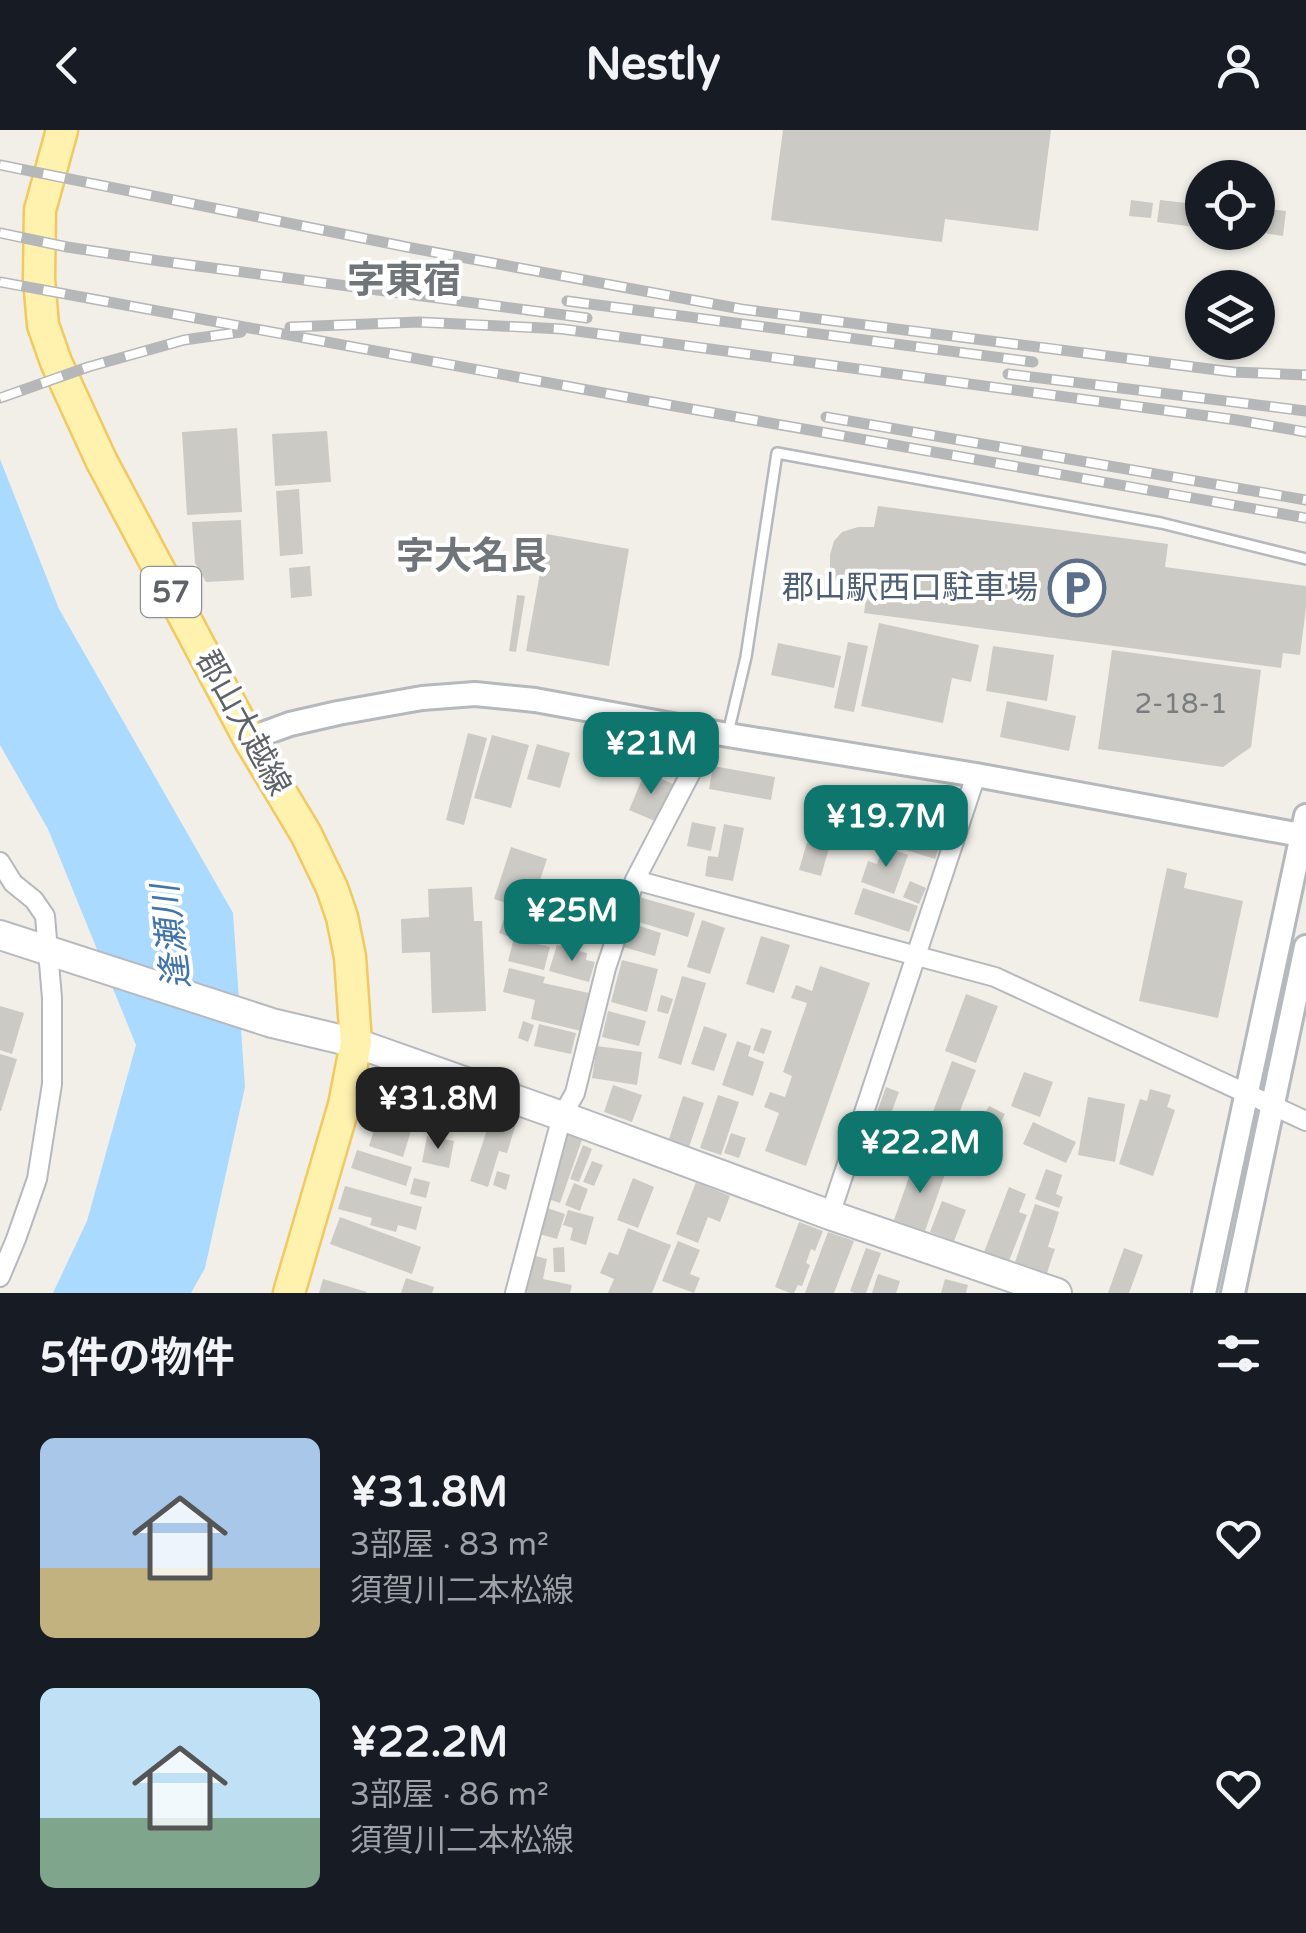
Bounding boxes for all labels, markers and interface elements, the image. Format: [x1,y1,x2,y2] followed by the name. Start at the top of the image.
[40,38,95,93] icon: back
[586,38,720,92] text: Nestly
[1211,38,1266,93] icon: person
[1185,160,1275,360] map controls
[1185,160,1275,250] button: locate
[347,258,461,304] district label: 字東宿
[1185,270,1275,360] button: layers
[396,534,548,580] district label: 字大名艮
[1047,558,1107,618] parking icon: 郡山駅西口駐車場
[141,567,201,617] road number: 57
[782,569,1038,607] place label: 郡山駅西口駐車場
[188,644,298,802] street label: 郡山大越線
[1134,687,1228,721] house number: 2-18-1
[592,712,710,797] pin: ¥21M
[605,725,697,763] text: ¥21M
[805,785,967,870] pin: ¥19.7M
[826,798,946,836] text: ¥19.7M
[144,878,199,992] water label: 逢瀬川
[513,879,631,964] pin: ¥25M
[526,892,618,930] text: ¥25M
[357,1067,519,1152] pin: ¥31.8M
[378,1080,498,1118] text: ¥31.8M
[839,1111,1001,1196] pin: ¥22.2M
[860,1124,980,1162] text: ¥22.2M
[1211,1326,1266,1381] icon: filters
[40,1333,234,1384] text: 5件の物件
[350,1467,508,1518] text: ¥31.8M
[120,1478,240,1598] icon: home
[1211,1511,1266,1566] icon: heart
[350,1526,549,1564] text: 3部屋 · 83 m²
[350,1572,574,1610] text: 須賀川二本松線
[350,1717,508,1768] text: ¥22.2M
[120,1728,240,1848] icon: home
[1211,1761,1266,1816] icon: heart
[350,1776,549,1814] text: 3部屋 · 86 m²
[350,1822,574,1860] text: 須賀川二本松線

